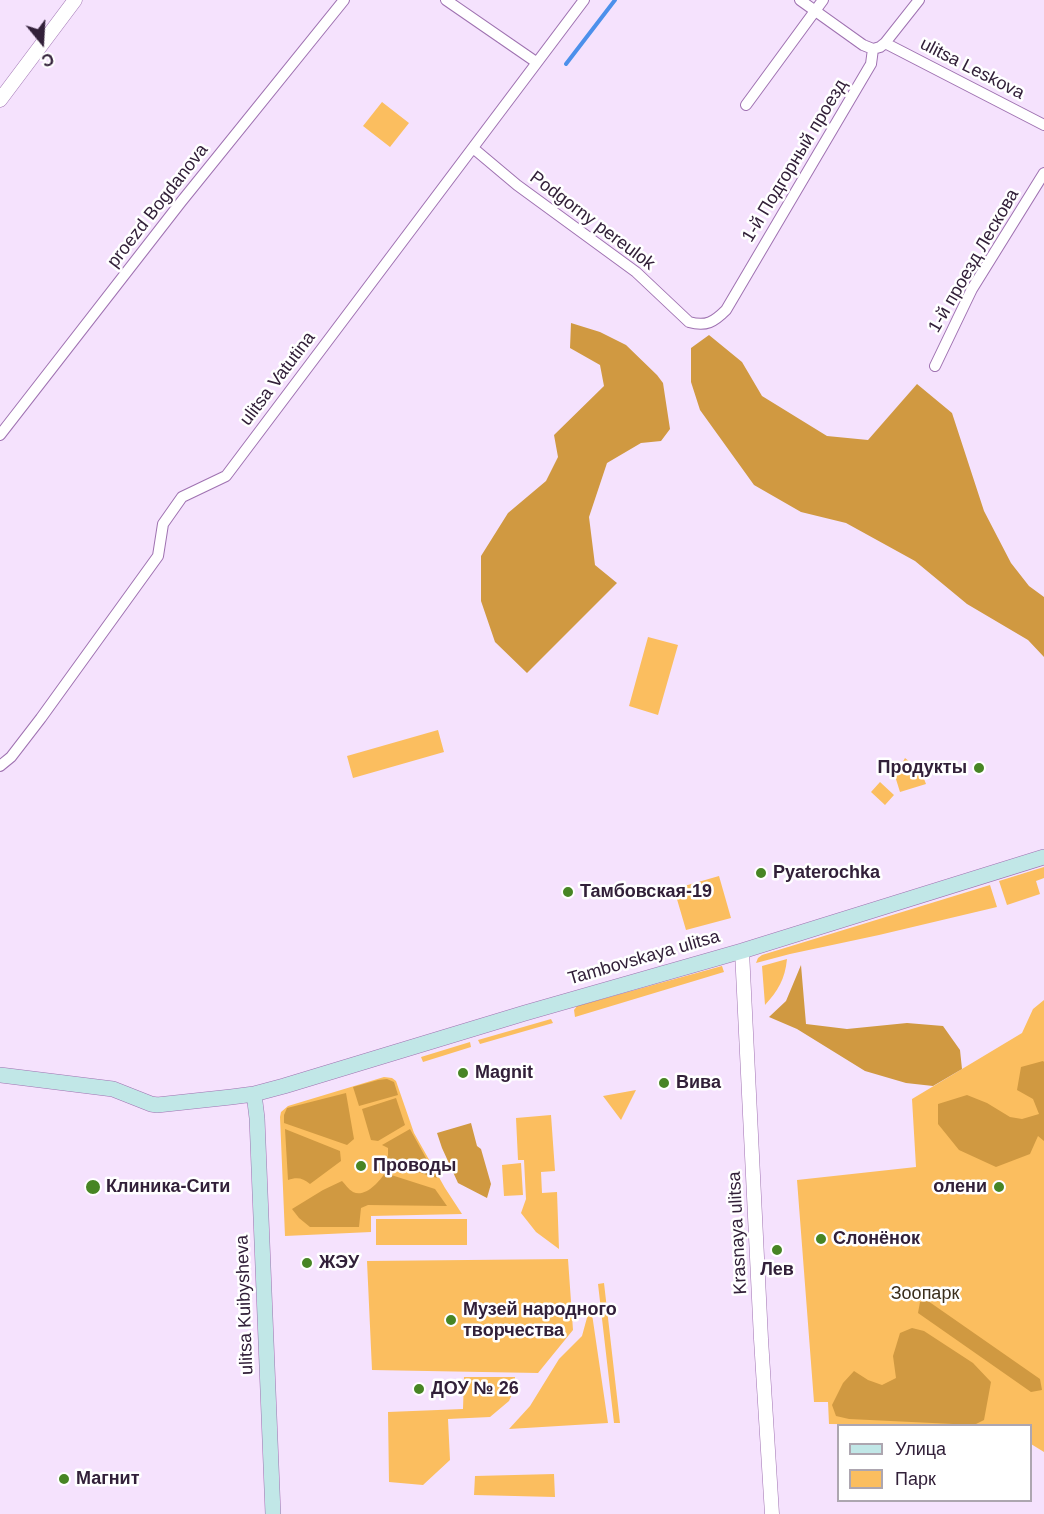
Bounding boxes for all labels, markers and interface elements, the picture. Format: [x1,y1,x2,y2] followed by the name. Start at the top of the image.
[12,12,72,72] north arrow
[916,33,1028,105] street label: ulitsa Leskova
[40,50,56,69] text: С
[738,76,852,246] street label: 1-й Подгорный проезд
[103,140,213,272] street label: proezd Bogdanova
[525,167,659,275] street label: Podgorny pereulok
[924,185,1024,337] street label: 1-й проезд Лескова
[236,328,320,430] street label: ulitsa Vatutina
[877,757,967,779] place label: Продукты
[972,761,986,775] marker: Продукты
[773,862,880,884] place label: Pyaterochka
[754,866,768,880] marker: Pyaterochka
[580,881,712,903] place label: Тамбовская-19
[561,885,575,899] marker: Тамбовская-19
[566,926,722,990] street label: Tambovskaya ulitsa
[475,1062,533,1084] place label: Magnit
[456,1066,470,1080] marker: Magnit
[676,1072,721,1094] place label: Вива
[657,1076,671,1090] marker: Вива
[373,1155,456,1177] place label: Проводы
[354,1159,368,1173] marker: Проводы
[724,1171,752,1295] street label: Krasnaya ulitsa
[106,1176,230,1198] place label: Клиника-Сити
[933,1176,987,1198] place label: олени
[84,1178,102,1196] marker: Клиника-Сити
[992,1180,1006,1194] marker: олени
[833,1228,920,1250] place label: Слонёнок
[814,1232,828,1246] marker: Слонёнок
[232,1235,258,1375] street label: ulitsa Kuibysheva
[770,1243,784,1257] marker: Лев
[319,1252,359,1274] place label: ЖЭУ
[300,1256,314,1270] marker: ЖЭУ
[760,1259,794,1281] place label: Лев
[891,1283,959,1305] park label: Зоопарк
[463,1299,617,1342] place label: Музей народного творчества
[444,1313,458,1327] marker: Музей народного творчества
[431,1378,519,1400] place label: ДОУ № 26
[412,1382,426,1396] marker: ДОУ № 26
[837,1424,1032,1502] legend
[895,1439,946,1459] text: Улица
[76,1468,139,1490] place label: Магнит
[895,1469,936,1489] text: Парк
[57,1472,71,1486] marker: Магнит

